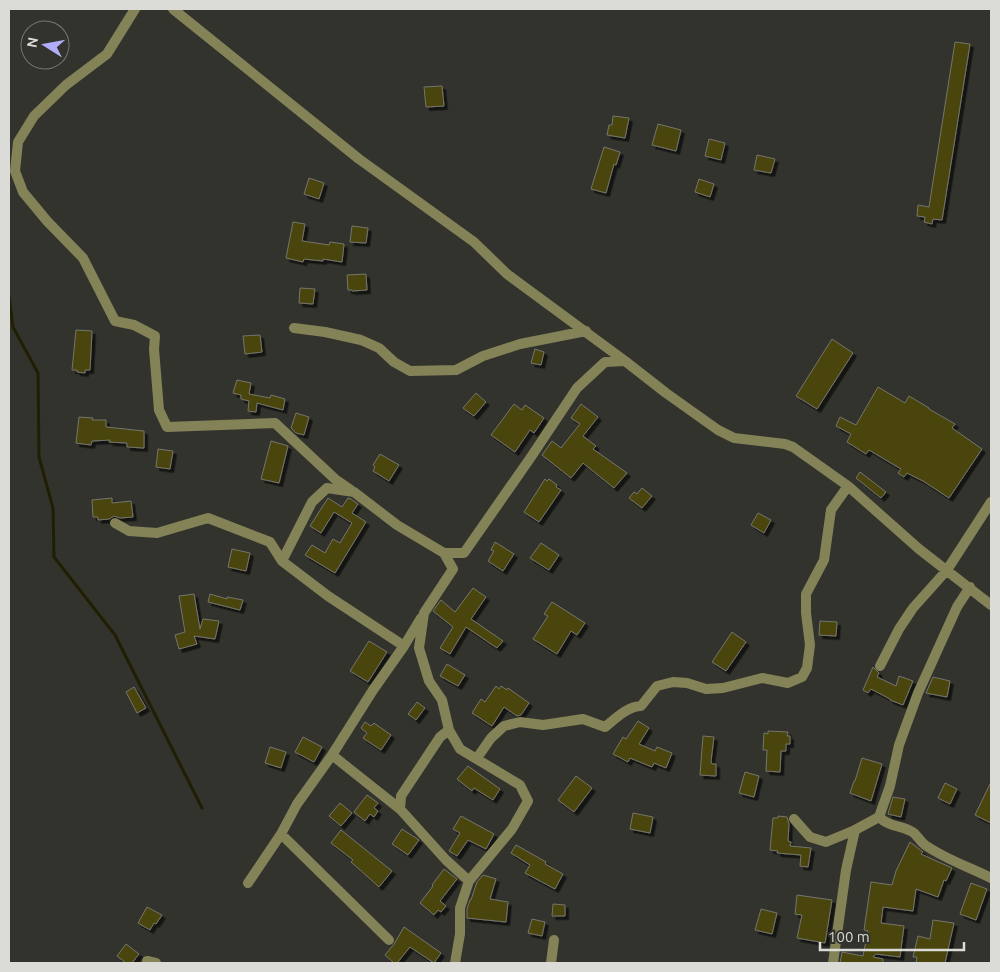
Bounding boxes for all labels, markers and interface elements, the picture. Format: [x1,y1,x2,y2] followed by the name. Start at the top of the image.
[20,20,70,70] north arrow
[23,36,41,49] text: N
[820,920,964,952] scale bar
[828,928,870,945] text: 100 m

